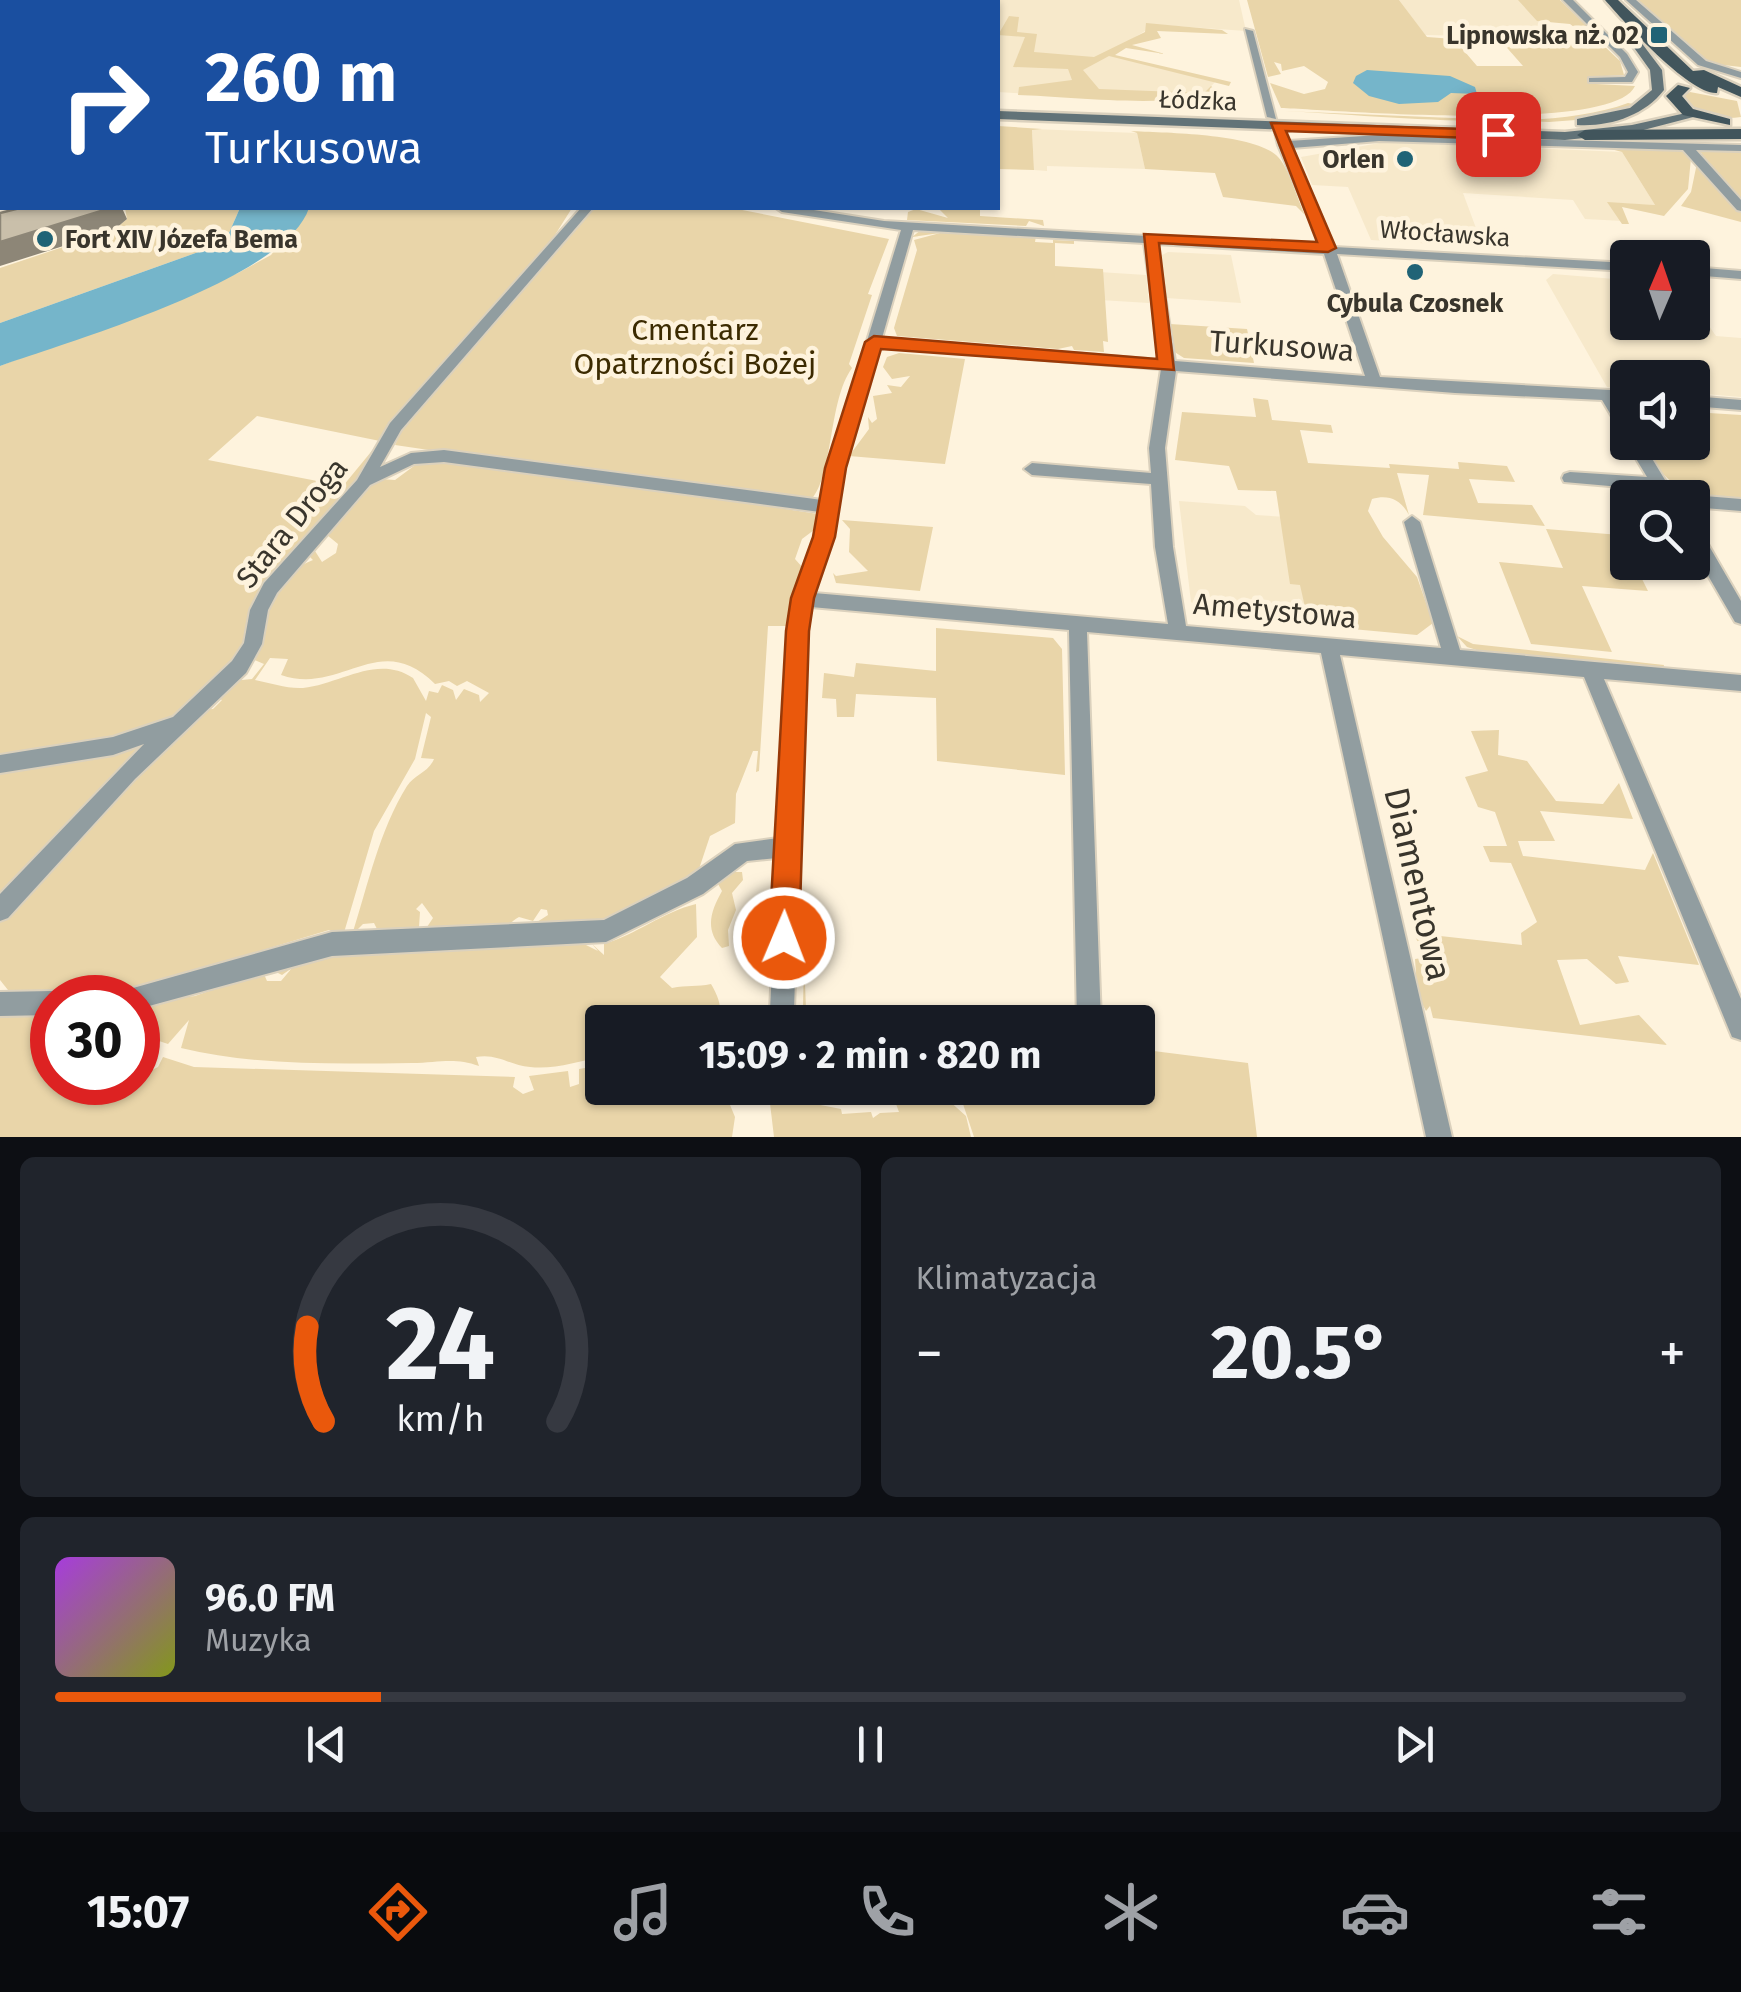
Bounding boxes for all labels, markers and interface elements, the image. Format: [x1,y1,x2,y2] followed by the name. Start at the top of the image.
[1446,21,1639,51] place label: Lipnowska nż. 02
[1648,24,1670,46] marker: Lipnowska nż. 02
[205,36,397,120] text: 260 m
[40,40,170,170] icon: right
[1158,85,1238,117] street label: Łódzka
[1456,92,1541,177] pin
[1471,107,1526,162] icon: arrive
[205,121,422,175] text: Turkusowa
[1322,145,1385,175] place label: Orlen
[1394,148,1416,170] marker: Orlen
[1379,214,1511,254] street label: Włocławska
[65,225,298,255] place label: Fort XIV Józefa Bema
[34,228,56,250] marker: Fort XIV Józefa Bema
[1610,240,1710,340] north arrow
[1610,240,1710,580] map controls
[1404,261,1426,283] marker: Cybula Czosnek
[1327,289,1504,319] place label: Cybula Czosnek
[574,312,816,382] park label: Cmentarz Opatrzności Bożej
[1208,323,1356,369] street label: Turkusowa
[1610,360,1710,460] button: sound
[229,451,355,595] street label: Stara Droga
[1610,480,1710,580] button: search
[1192,586,1358,636] street label: Ametystowa
[1375,783,1461,985] street label: Diamentowa
[732,886,836,990] position arrow
[30,975,160,1105] speed limit sign: 30
[699,1032,1041,1078] text: 15:09 · 2 min · 820 m
[916,1259,1097,1297] text: Klimatyzacja
[385,1282,495,1407] text: 24
[1211,1308,1391,1398] text: 20.5°
[916,1321,943,1387] text: −
[1659,1321,1686,1387] text: +
[396,1398,484,1440] text: km/h
[205,1575,335,1621] text: 96.0 FM
[205,1621,312,1659] text: Muzyka
[299,1717,354,1772] icon: previous
[843,1717,898,1772] icon: pause
[1387,1717,1442,1772] icon: next
[363,1877,433,1947] icon: directions
[608,1877,678,1947] icon: music
[852,1877,922,1947] icon: phone
[1096,1877,1166,1947] icon: climate
[1340,1877,1410,1947] icon: car
[1584,1877,1654,1947] icon: filters
[87,1885,189,1939] text: 15:07

